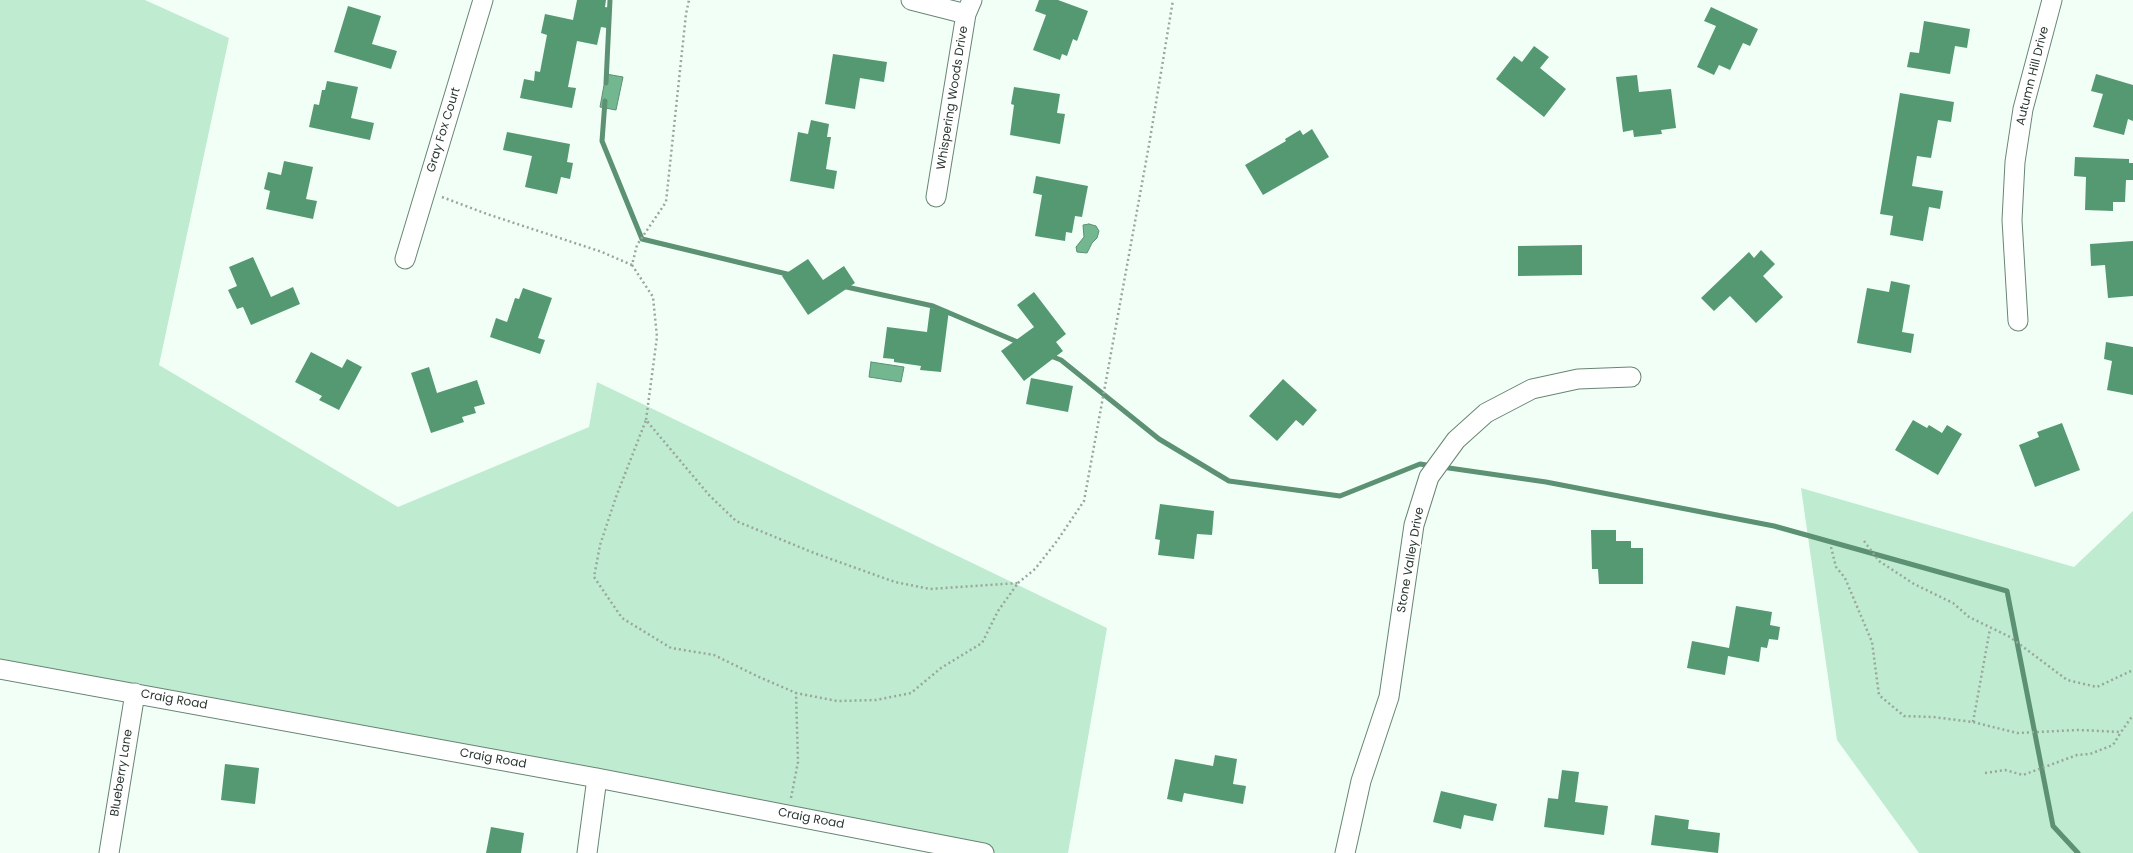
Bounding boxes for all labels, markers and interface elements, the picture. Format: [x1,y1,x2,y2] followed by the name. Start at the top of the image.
[935,25,971,171] street label: Whispering Woods Drive
[2014,25,2052,127] street label: Autumn Hill Drive
[424,86,464,174] street label: Gray Fox Court
[1395,506,1427,614] street label: Stone Valley Drive
[140,687,208,713] street label: Craig Road
[108,728,136,818] street label: Blueberry Lane
[459,746,527,772] street label: Craig Road
[777,806,845,832] street label: Craig Road

